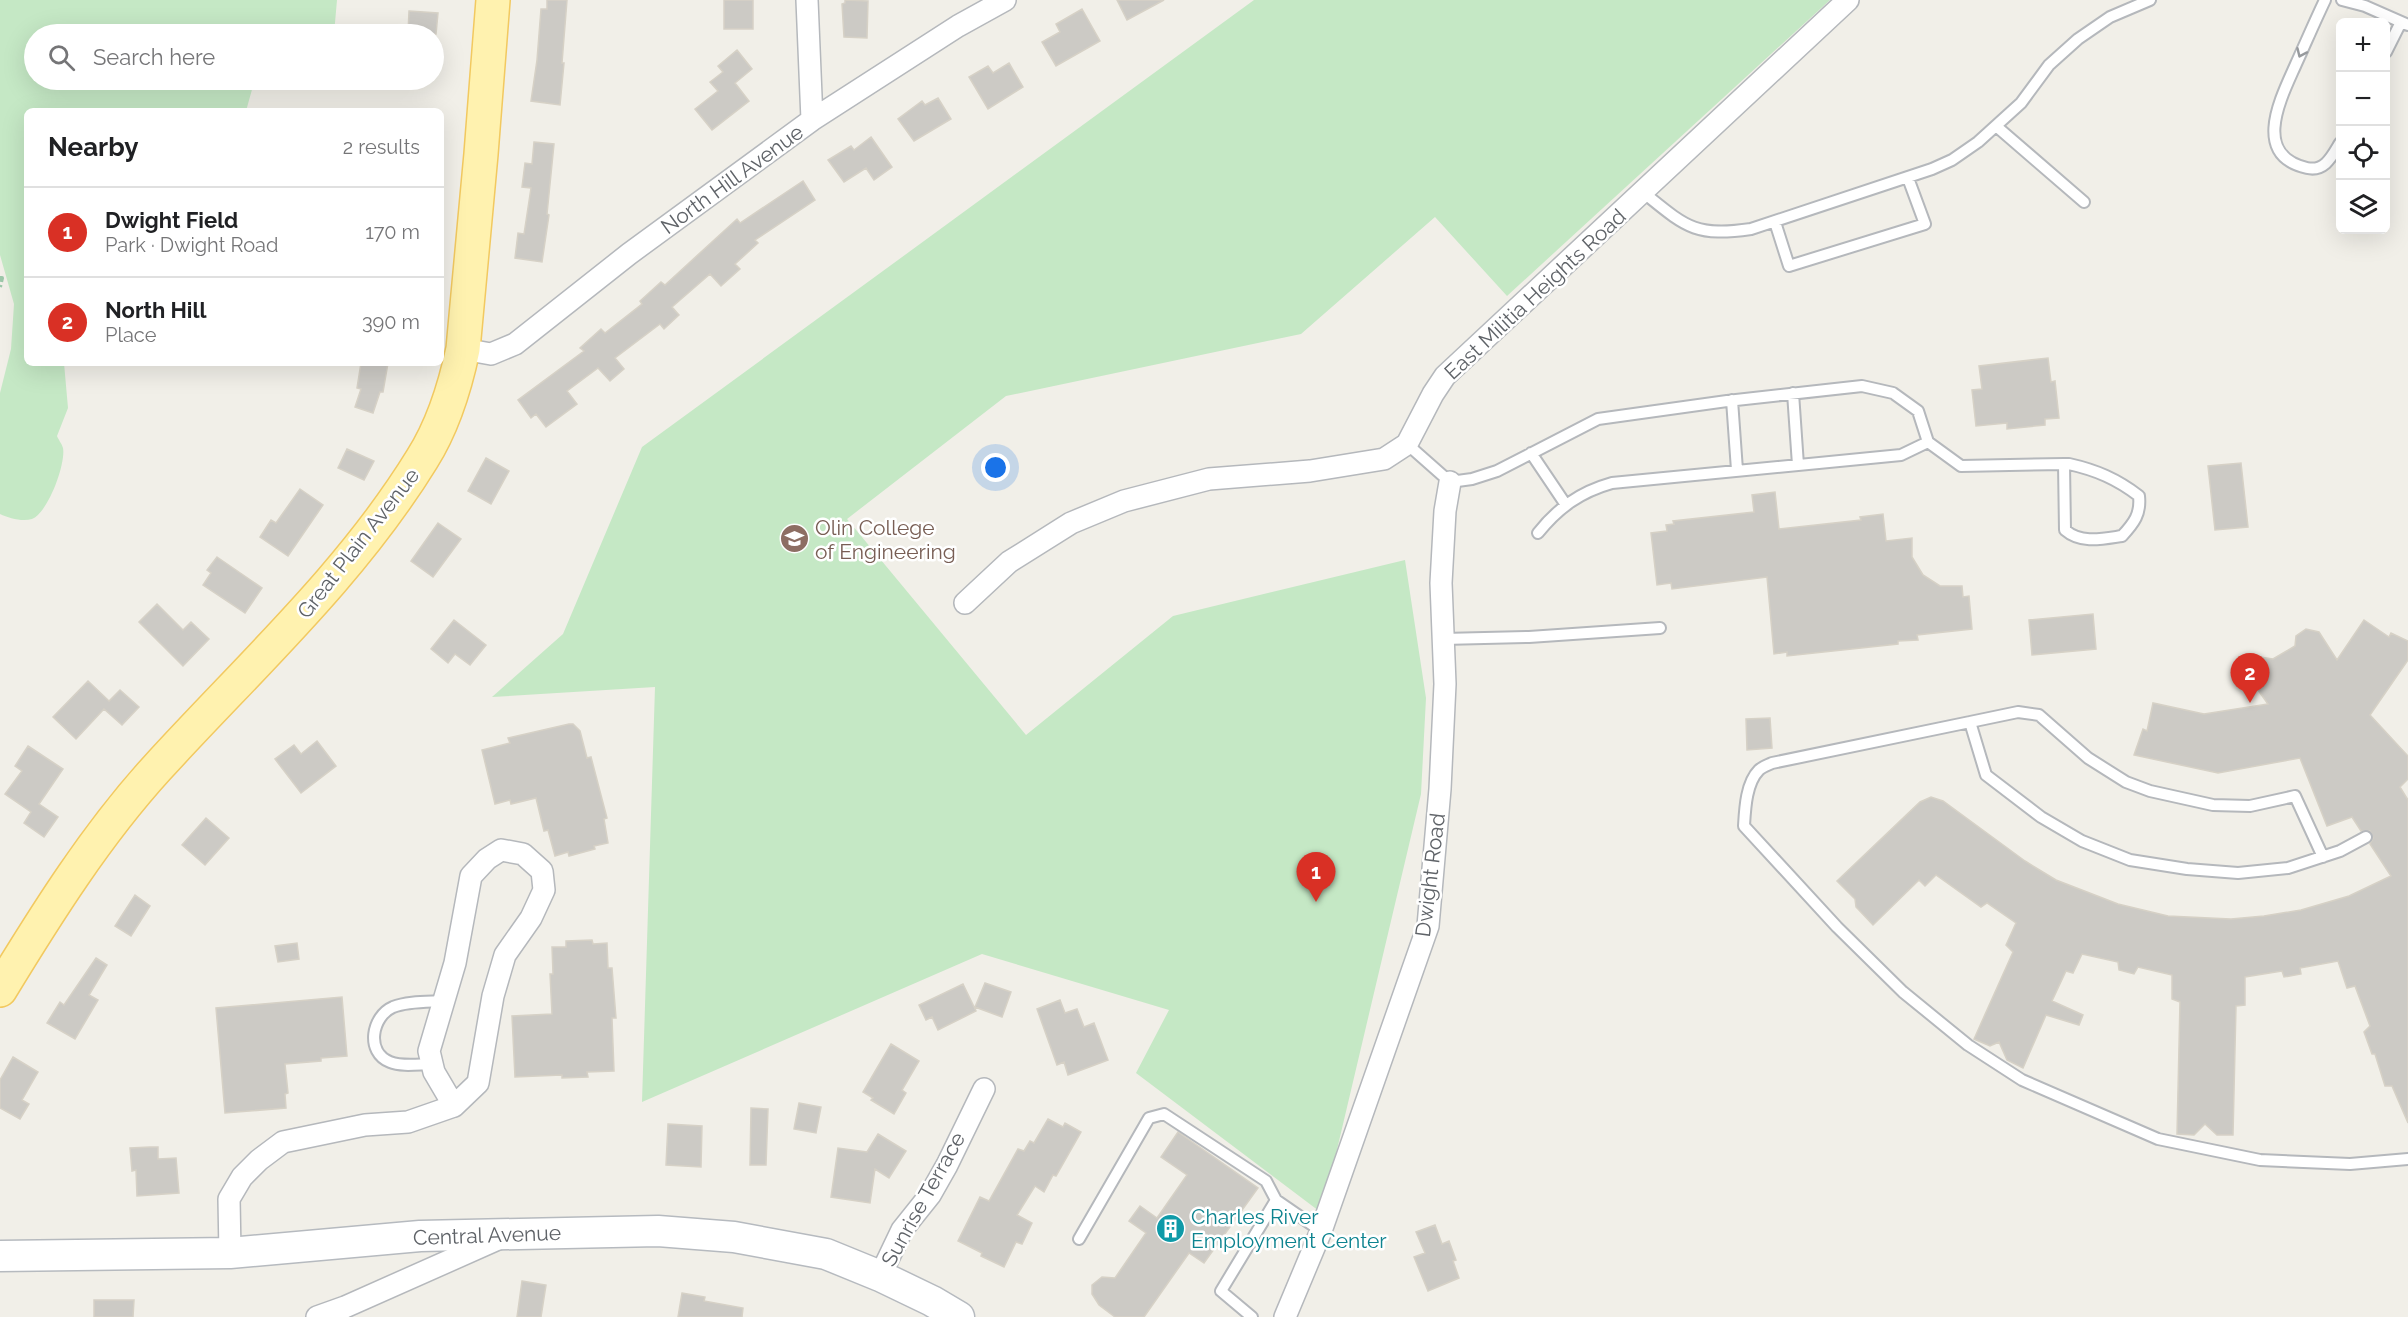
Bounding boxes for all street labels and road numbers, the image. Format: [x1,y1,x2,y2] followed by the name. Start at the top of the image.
[656,119,808,239] street label: North Hill Avenue
[1439,203,1631,385] street label: East Militia Heights Road
[292,463,424,623] street label: Great Plain Avenue
[1410,812,1450,938] street label: Dwight Road
[876,1128,970,1270] street label: Sunrise Terrace
[413,1220,561,1250] street label: Central Avenue

